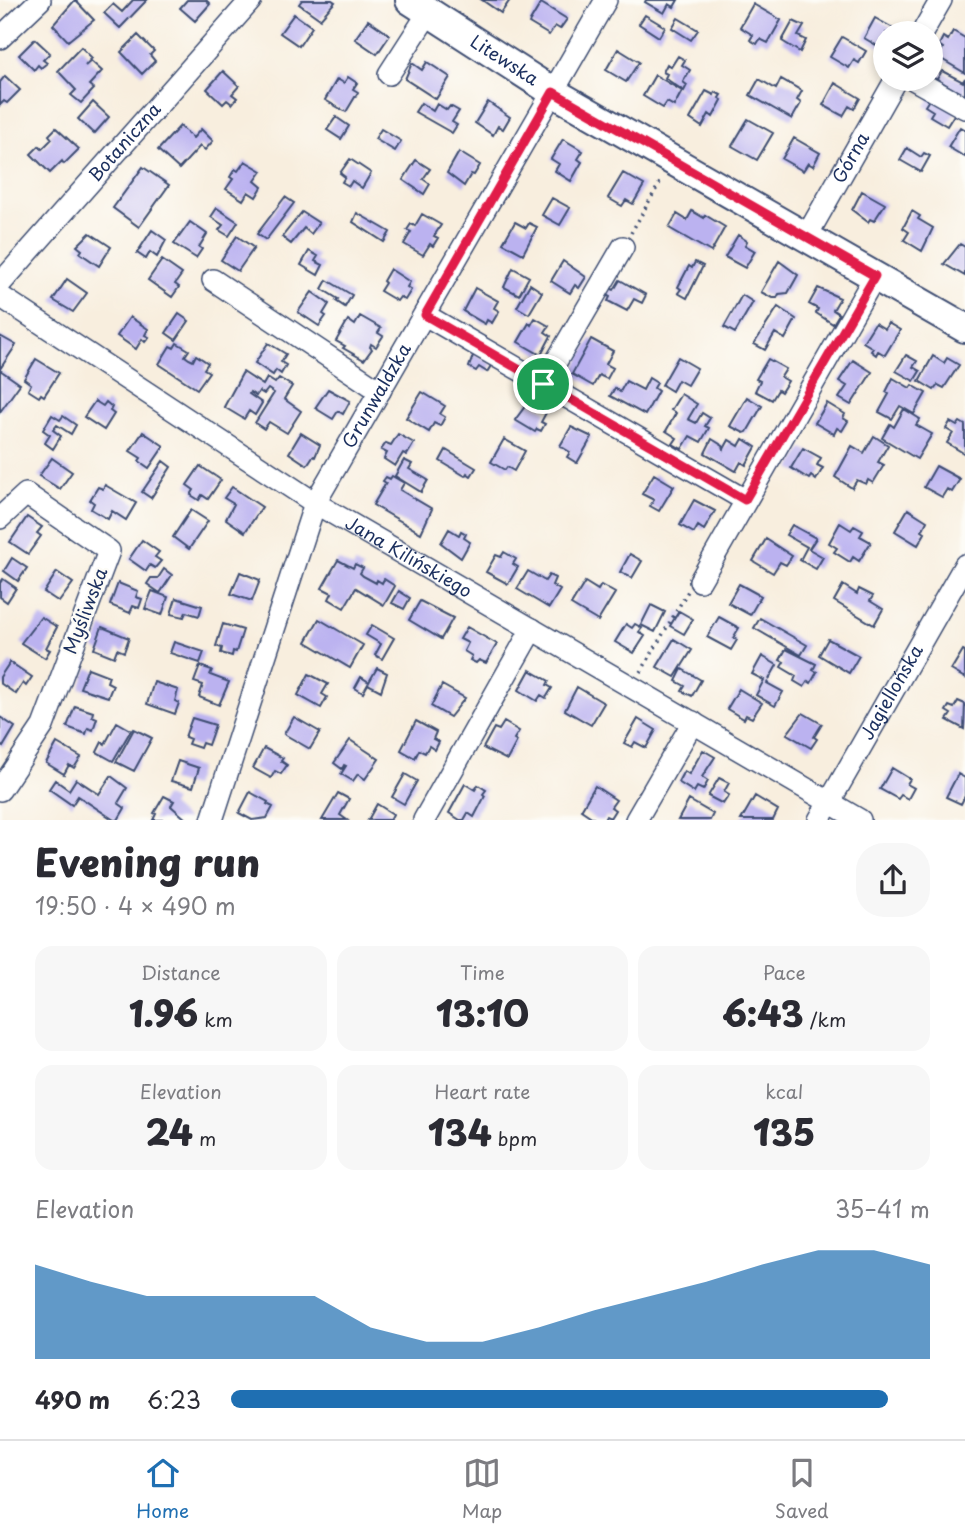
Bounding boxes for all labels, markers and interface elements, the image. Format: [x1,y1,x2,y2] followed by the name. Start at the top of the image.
[873,21,943,91] map controls
[873,21,943,91] button: layers
[466,27,545,92] street label: Litewska
[82,95,167,187] street label: Botaniczna
[824,126,875,188] street label: Górna
[335,337,417,453] street label: Grunwaldzka
[513,354,573,414] pin
[524,365,562,403] icon: arrive
[341,509,478,604] street label: Jana Kilińskiego
[56,563,114,658] street label: Myśliwska
[853,638,929,744] street label: Jagiellońska
[35,833,260,890] text: Evening run
[856,843,930,917] button: share
[35,888,236,923] text: 19:50 · 4 × 490 m
[141,958,221,986] text: Distance
[460,958,505,986] text: Time
[763,958,806,986] text: Pace
[129,986,198,1039] text: 1.96
[436,986,529,1039] text: 13:10
[722,986,804,1039] text: 6:43
[198,1005,233,1033] text: km
[804,1005,846,1033] text: /km
[140,1077,222,1105] text: Elevation
[435,1077,530,1105] text: Heart rate
[765,1077,803,1105] text: kcal
[145,1105,193,1158] text: 24
[428,1105,492,1158] text: 134
[753,1105,815,1158] text: 135
[193,1124,216,1152] text: m
[492,1124,537,1152] text: bpm
[35,1191,134,1226] text: Elevation
[835,1191,930,1226] text: 35–41 m
[35,1382,110,1417] text: 490 m
[147,1382,201,1417] text: 6:23
[136,1454,189,1524] tab: Home
[462,1454,502,1524] tab: Map
[775,1454,829,1524] tab: Saved

